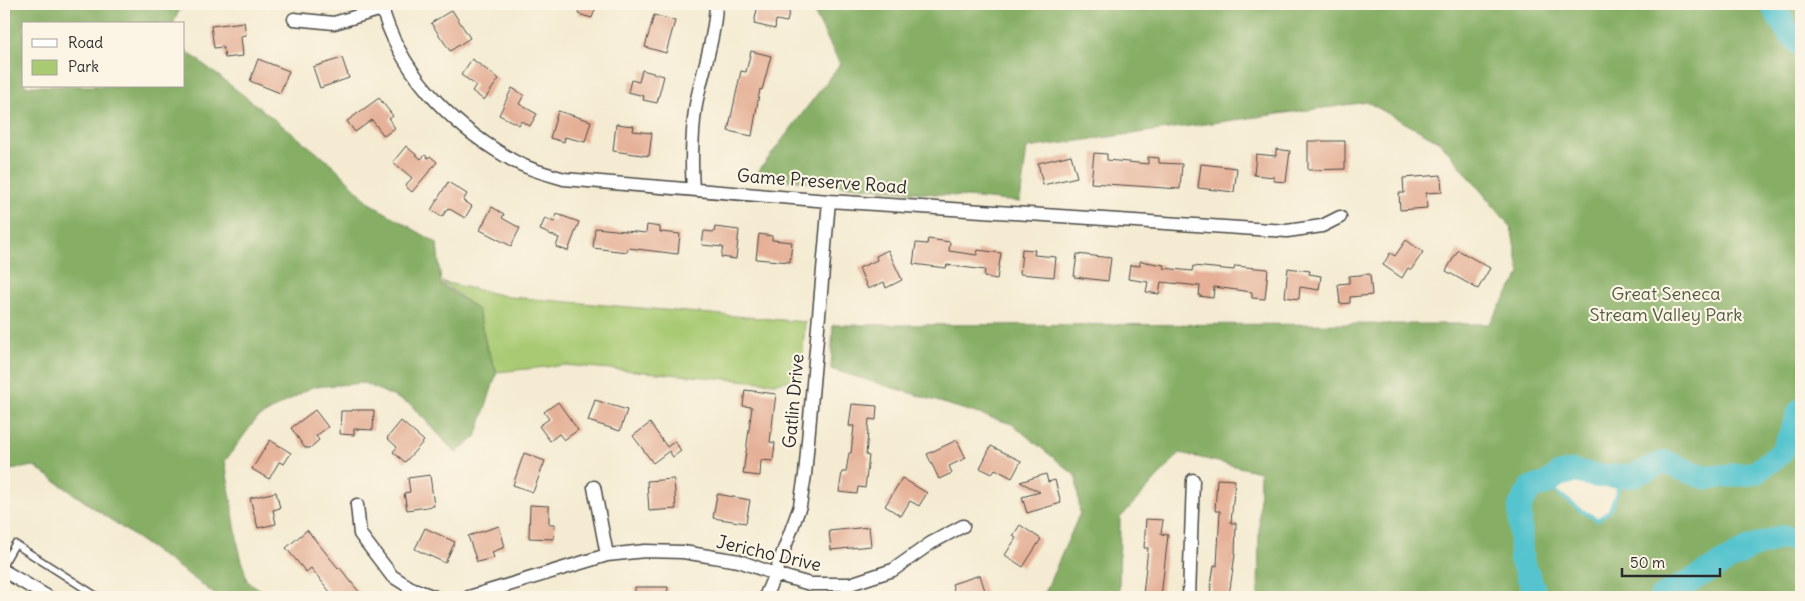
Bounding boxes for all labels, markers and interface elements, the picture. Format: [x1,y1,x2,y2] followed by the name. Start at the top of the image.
[22,22,185,88] legend
[68,33,103,52] text: Road
[68,57,99,76] text: Park
[736,164,908,198] street label: Game Preserve Road
[1590,282,1742,326] park label: Great Seneca Stream Valley Park
[777,353,809,449] street label: Gatlin Drive
[714,530,824,576] street label: Jericho Drive
[1622,546,1720,578] scale bar
[1630,553,1665,572] text: 50 m

